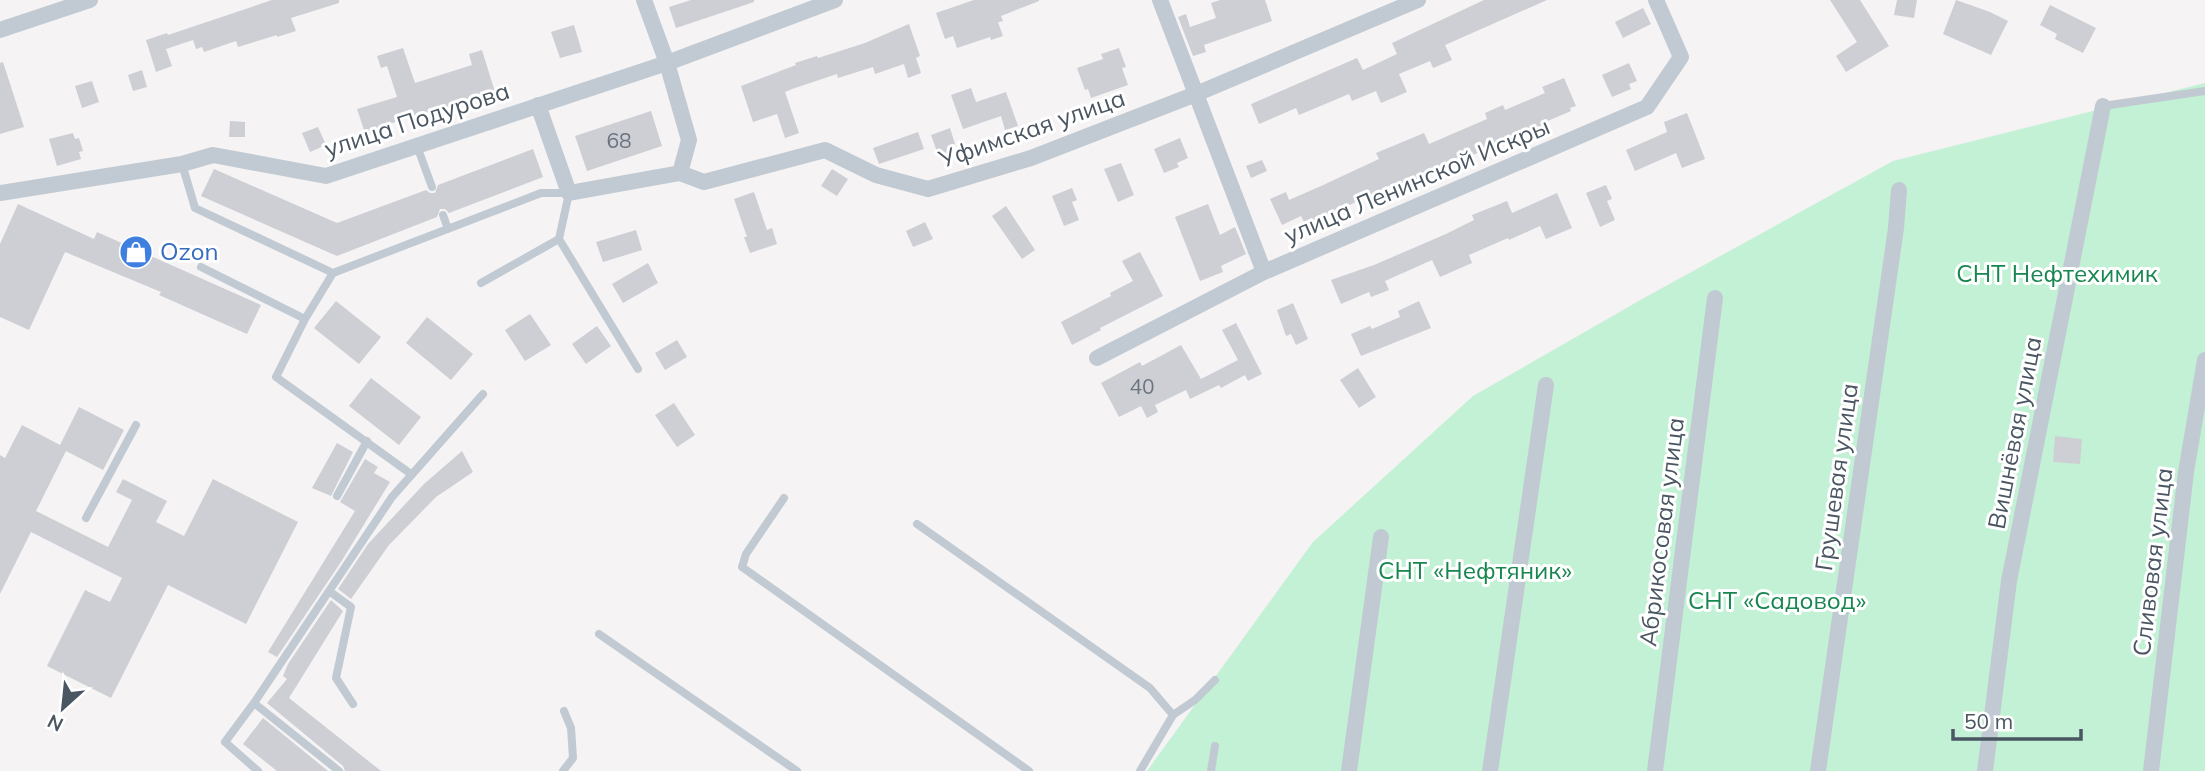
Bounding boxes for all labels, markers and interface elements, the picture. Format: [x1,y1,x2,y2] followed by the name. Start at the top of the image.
[320,75,513,163] street label: улица Подурова
[934,82,1129,174] street label: Уфимская улица
[1279,110,1554,250] street label: улица Ленинской Искры
[606,127,632,153] house number: 68
[117,233,155,271] shop icon: Ozon
[160,236,219,266] place label: Ozon
[1956,258,2158,288] park label: СНТ Нефтехимик
[1981,334,2047,532] street label: Вишнёвая улица
[1129,373,1155,399] house number: 40
[1808,381,1864,573] street label: Грушевая улица
[1632,416,1690,648] street label: Абрикосовая улица
[2126,466,2178,658] street label: Сливовая улица
[1378,555,1572,585] park label: СНТ «Нефтяник»
[1688,585,1866,615] park label: СНТ «Садовод»
[28,673,98,743] north arrow
[1953,698,2081,742] scale bar
[1964,708,2013,734] text: 50 m
[43,709,67,737] text: N

